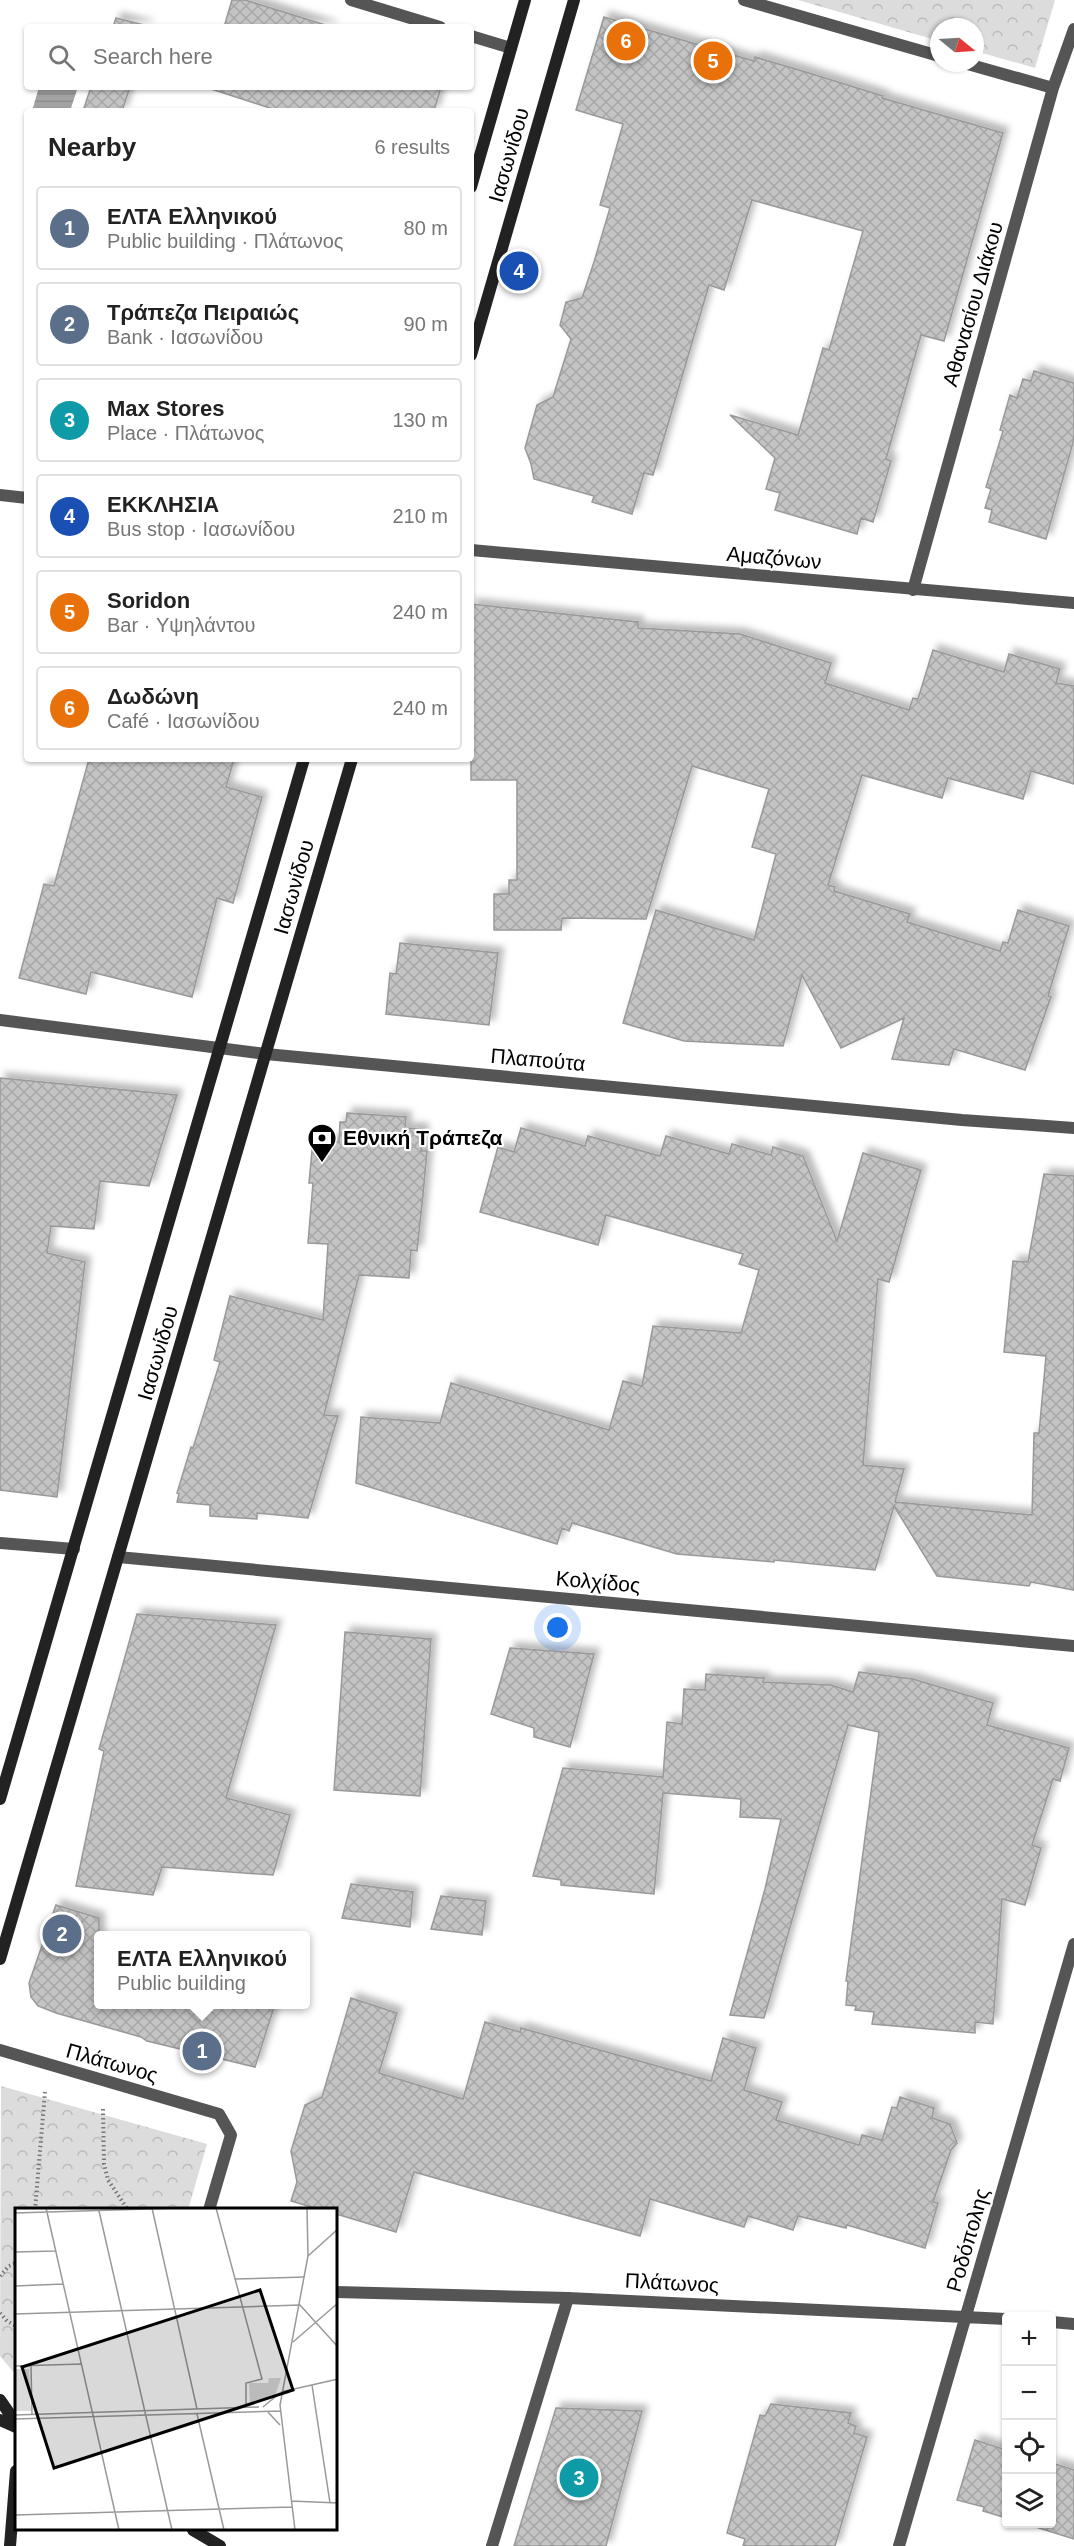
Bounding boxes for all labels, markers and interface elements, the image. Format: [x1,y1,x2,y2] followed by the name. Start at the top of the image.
[606,18,646,63] pin: 6
[930,18,984,72] north arrow
[24,24,474,90] search box
[694,38,732,84] pin: 5
[45,41,78,74] icon: search
[93,44,213,69] text: Search here
[484,105,533,205] street label: Ιασωνίδου
[48,132,136,162] text: Nearby
[374,136,450,158] text: 6 results
[107,204,277,229] text: ΕΛΤΑ Ελληνικού
[64,217,75,239] text: 1
[404,217,448,239] text: 80 m
[938,219,1007,389] street label: Αθανασίου Διάκου
[107,230,343,252] text: Public building · Πλάτωνος
[500,248,538,294] pin: 4
[107,300,299,325] text: Τράπεζα Πειραιώς
[64,313,75,335] text: 2
[404,313,448,335] text: 90 m
[107,326,263,348] text: Bank · Ιασωνίδου
[107,396,224,421] text: Max Stores
[64,409,75,431] text: 3
[392,409,448,431] text: 130 m
[107,422,265,444] text: Place · Πλάτωνος
[107,492,219,517] text: ΕΚΚΛΗΣΙΑ
[64,505,75,527] text: 4
[392,505,448,527] text: 210 m
[107,518,295,540] text: Bus stop · Ιασωνίδου
[726,542,822,573] street label: Αμαζόνων
[107,588,190,613] text: Soridon
[64,601,75,623] text: 5
[392,601,448,623] text: 240 m
[107,614,256,636] text: Bar · Υψηλάντου
[107,684,199,709] text: Δωδώνη
[64,697,75,719] text: 6
[392,697,448,719] text: 240 m
[107,710,260,732] text: Café · Ιασωνίδου
[269,837,318,937] street label: Ιασωνίδου
[490,1044,586,1075] street label: Πλαπούτα
[306,1122,338,1164] bank icon: Εθνική Τράπεζα
[343,1126,503,1149] place label: Εθνική Τράπεζα
[133,1303,182,1403] street label: Ιασωνίδου
[555,1566,641,1597] street label: Κολχίδος
[543,1613,572,1642] your location
[42,1912,82,1956] pin: 2
[94,1931,310,2009] popup
[117,1946,287,1971] text: ΕΛΤΑ Ελληνικού
[117,1972,246,1994] text: Public building
[182,2028,222,2074] pin: 1
[64,2038,161,2087] street label: Πλάτωνος
[942,2185,993,2294] street label: Ροδόπολης
[15,2208,338,2531] inset map
[624,2269,720,2296] street label: Πλάτωνος
[1002,2312,1056,2528] map controls
[1002,2312,1056,2366] button: +
[1002,2366,1056,2420] button: −
[1002,2420,1056,2474] button: locate
[560,2456,598,2500] pin: 3
[1002,2474,1056,2528] button: layers

